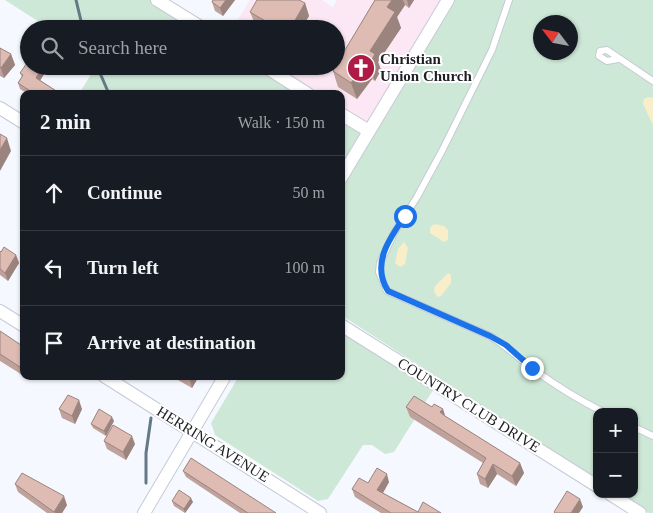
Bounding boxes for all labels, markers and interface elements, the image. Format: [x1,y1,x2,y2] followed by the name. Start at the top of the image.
[533,15,578,60] north arrow
[20,20,345,75] search box
[38,34,66,62] icon: search
[78,37,167,58] text: Search here
[380,51,472,84] place label: Christian Union Church
[346,53,376,83] church icon: Christian Union Church
[40,110,91,134] text: 2 min
[238,114,325,131] text: Walk · 150 m
[40,179,68,207] icon: ahead
[87,182,162,203] text: Continue
[293,184,325,201] text: 50 m
[394,205,417,228] route start
[40,254,68,282] icon: left
[87,257,159,278] text: Turn left
[285,259,325,276] text: 100 m
[40,329,68,357] icon: arrive
[87,332,256,353] text: Arrive at destination
[395,355,543,455] street label: COUNTRY CLUB DRIVE
[521,357,544,380] route end
[154,403,272,485] street label: HERRING AVENUE
[593,408,638,498] map controls
[593,408,638,453] button: +
[593,453,638,498] button: −

